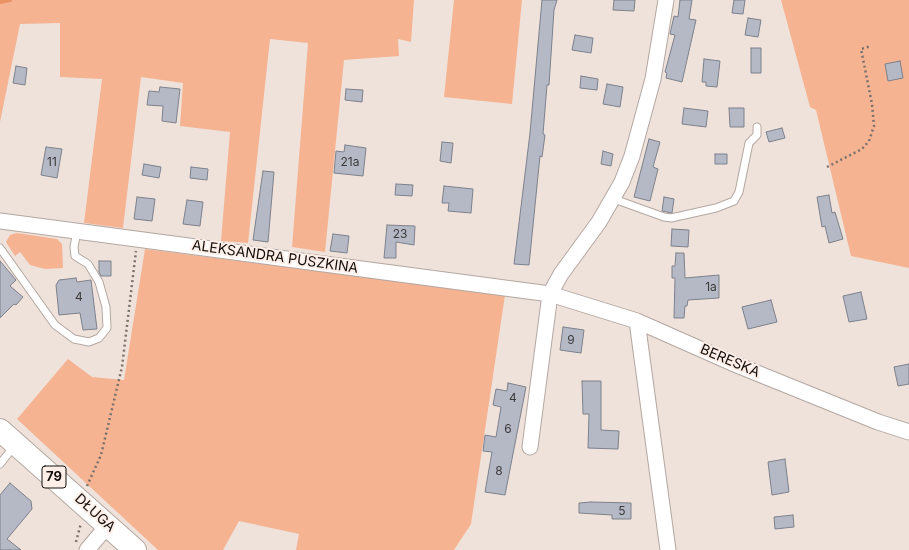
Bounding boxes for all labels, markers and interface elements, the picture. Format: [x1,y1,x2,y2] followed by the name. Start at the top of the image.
[47,155,57,169] house number: 11
[341,155,359,169] house number: 21a
[393,227,407,241] house number: 23
[191,237,359,277] street label: ALEKSANDRA PUSZKINA
[705,280,717,294] house number: 1a
[75,290,83,304] house number: 4
[567,333,575,347] house number: 9
[698,341,762,381] street label: BERESKA
[509,391,517,405] house number: 4
[504,422,512,436] house number: 6
[495,464,503,478] house number: 8
[42,466,66,488] road number: 79
[71,490,119,536] street label: DŁUGA
[618,504,626,518] house number: 5

